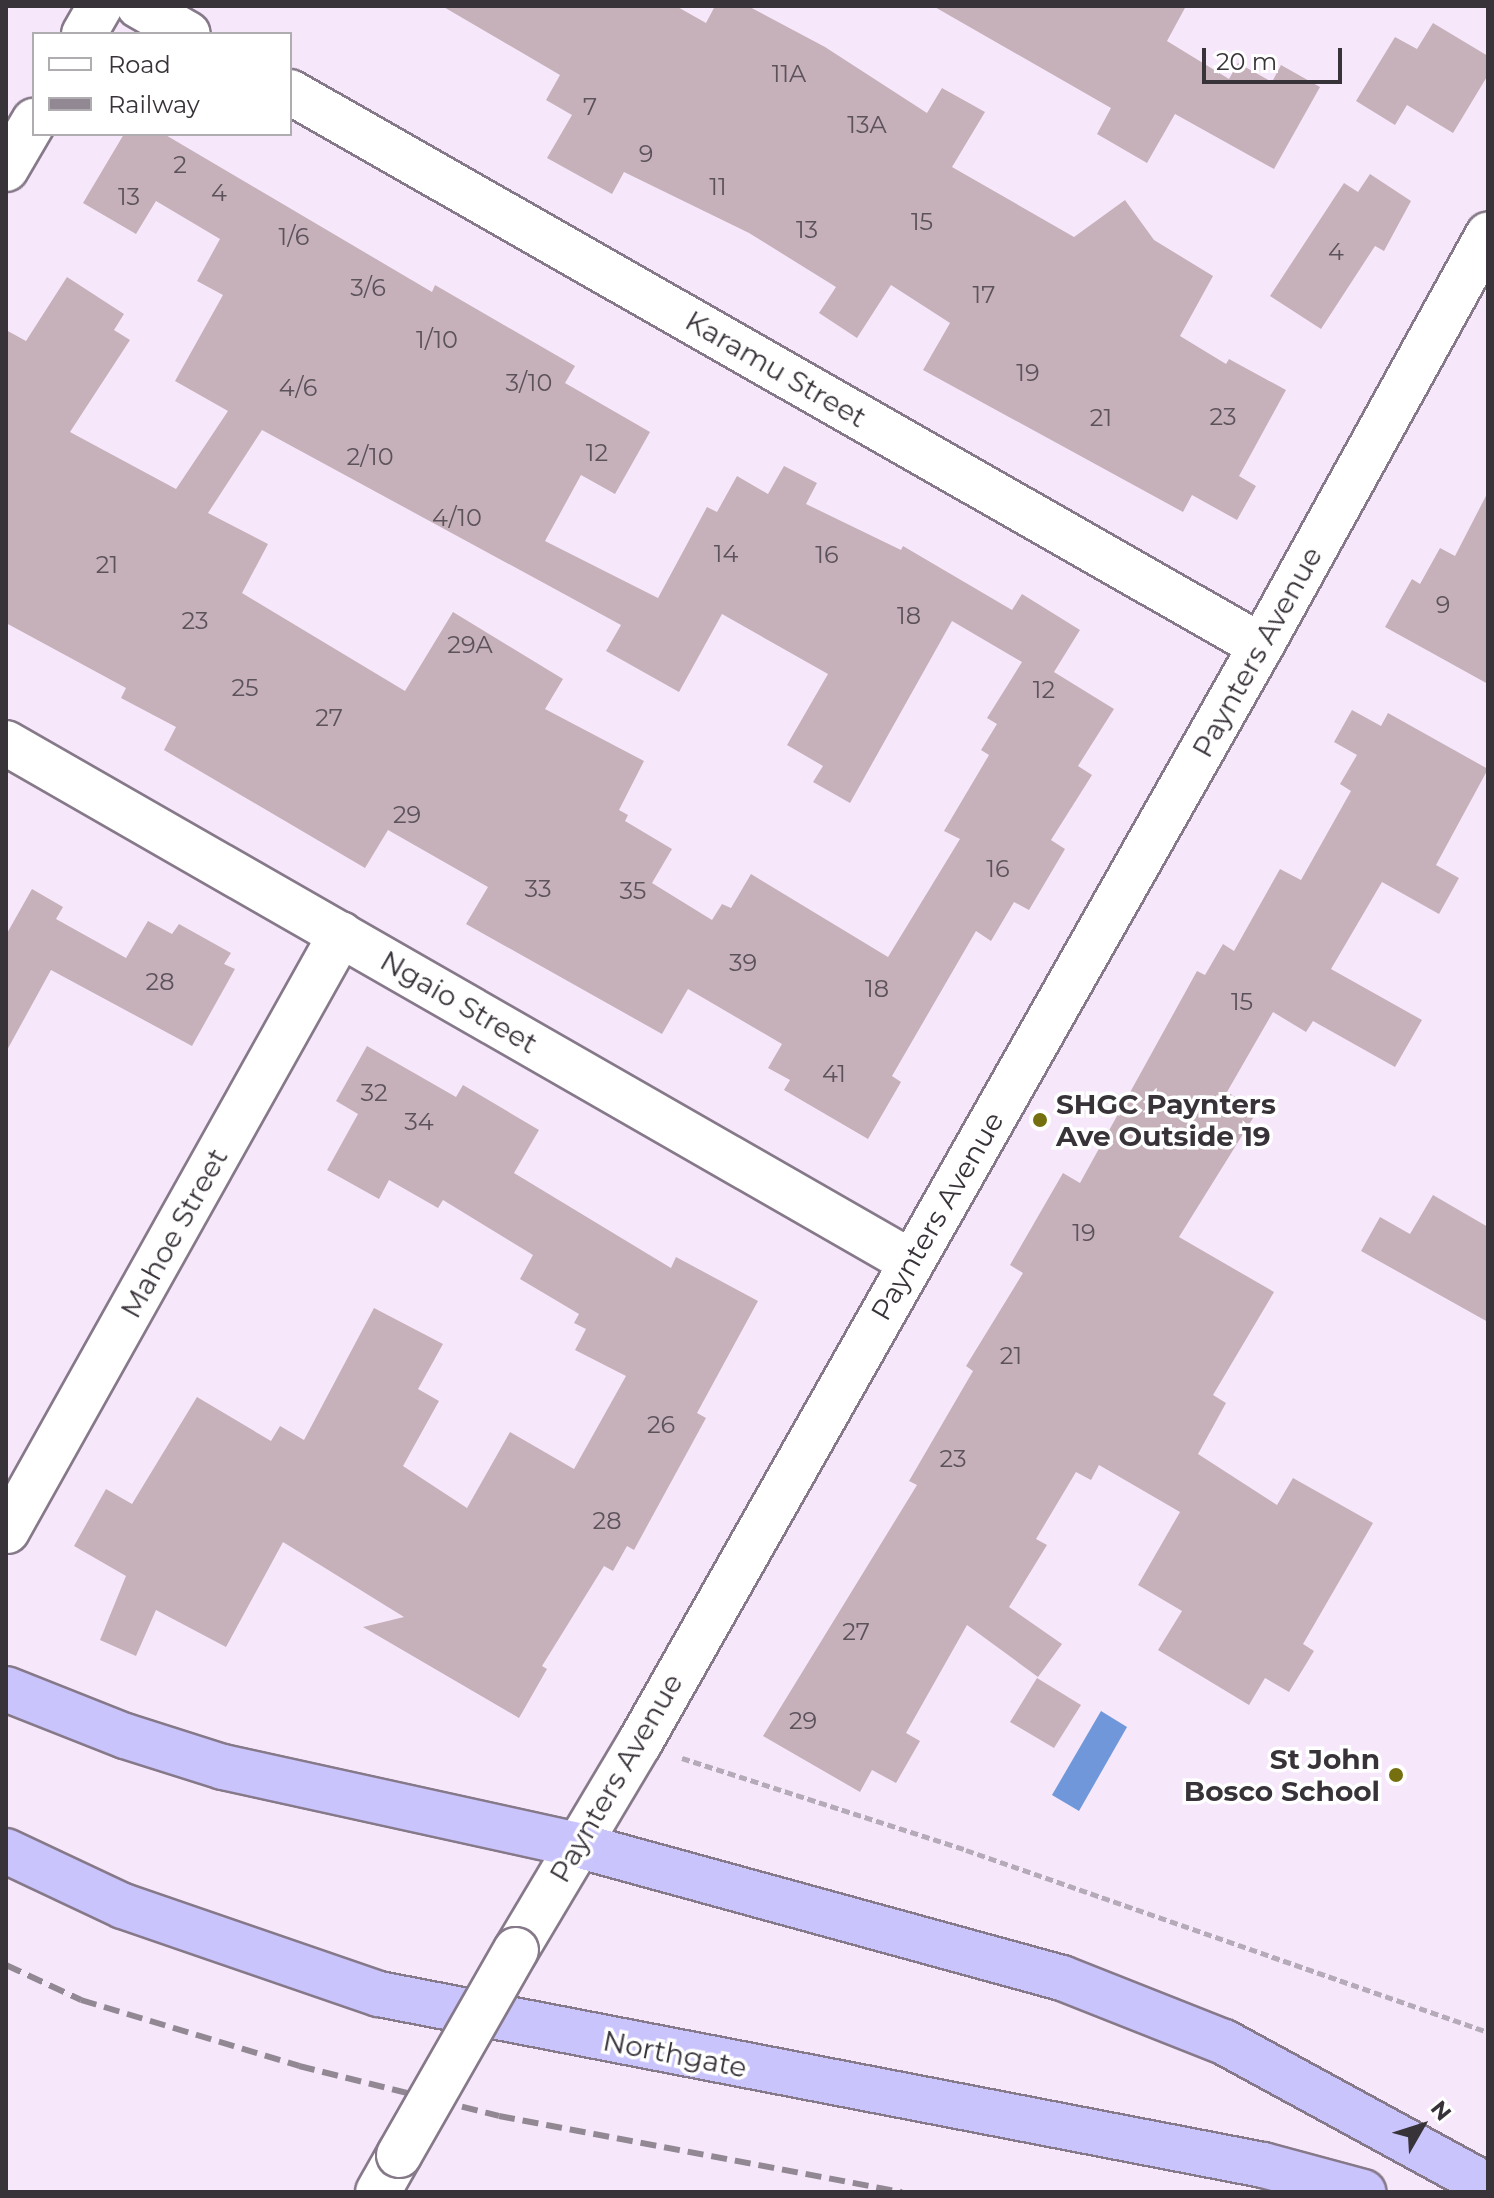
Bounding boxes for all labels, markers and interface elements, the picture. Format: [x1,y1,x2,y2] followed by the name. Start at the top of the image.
[32,32,292,136] legend
[1206,32,1346,82] scale bar
[1216,47,1277,76] text: 20 m
[108,50,171,79] text: Road
[772,60,806,88] house number: 11A
[108,90,200,119] text: Railway
[583,93,597,121] house number: 7
[847,111,887,139] house number: 13A
[639,140,653,168] house number: 9
[173,151,187,179] house number: 2
[709,173,727,201] house number: 11
[211,179,227,207] house number: 4
[118,183,140,211] house number: 13
[911,208,933,236] house number: 15
[796,216,818,244] house number: 13
[279,223,309,251] house number: 1/6
[1328,238,1344,266] house number: 4
[350,274,386,302] house number: 3/6
[973,281,995,309] house number: 17
[680,304,872,434] street label: Karamu Street
[416,326,458,354] house number: 1/10
[1016,359,1040,387] house number: 19
[506,369,552,397] house number: 3/10
[279,374,317,402] house number: 4/6
[1209,403,1237,431] house number: 23
[1090,404,1112,432] house number: 21
[586,439,608,467] house number: 12
[346,443,394,471] house number: 2/10
[432,504,482,532] house number: 4/10
[714,540,738,568] house number: 14
[815,541,839,569] house number: 16
[1185,541,1329,763] street label: Paynters Avenue
[96,551,118,579] house number: 21
[1436,591,1450,619] house number: 9
[897,602,921,630] house number: 18
[181,607,209,635] house number: 23
[447,631,493,659] house number: 29A
[231,674,259,702] house number: 25
[1033,676,1055,704] house number: 12
[315,704,343,732] house number: 27
[393,801,421,829] house number: 29
[986,855,1010,883] house number: 16
[525,875,551,903] house number: 33
[620,877,646,905] house number: 35
[375,944,543,1060] street label: Ngaio Street
[729,949,757,977] house number: 39
[146,968,174,996] house number: 28
[865,975,889,1003] house number: 18
[1231,988,1253,1016] house number: 15
[822,1060,846,1088] house number: 41
[360,1079,388,1107] house number: 32
[1056,1087,1276,1153] place label: SHGC Paynters Ave Outside 19
[864,1106,1010,1326] street label: Paynters Avenue
[404,1108,434,1136] house number: 34
[1031,1111,1049,1129] marker: SHGC Paynters Ave Outside 19
[114,1142,234,1324] street label: Mahoe Street
[1072,1219,1096,1247] house number: 19
[1000,1342,1022,1370] house number: 21
[647,1411,675,1439] house number: 26
[939,1445,967,1473] house number: 23
[593,1507,621,1535] house number: 28
[842,1618,870,1646] house number: 27
[543,1668,689,1888] street label: Paynters Avenue
[789,1707,817,1735] house number: 29
[1184,1742,1380,1808] place label: St John Bosco School
[1387,1766,1405,1784] marker: St John Bosco School
[600,2024,750,2084] street label: Northgate
[1382,2086,1462,2166] north arrow
[1425,2095,1457,2126] text: N

